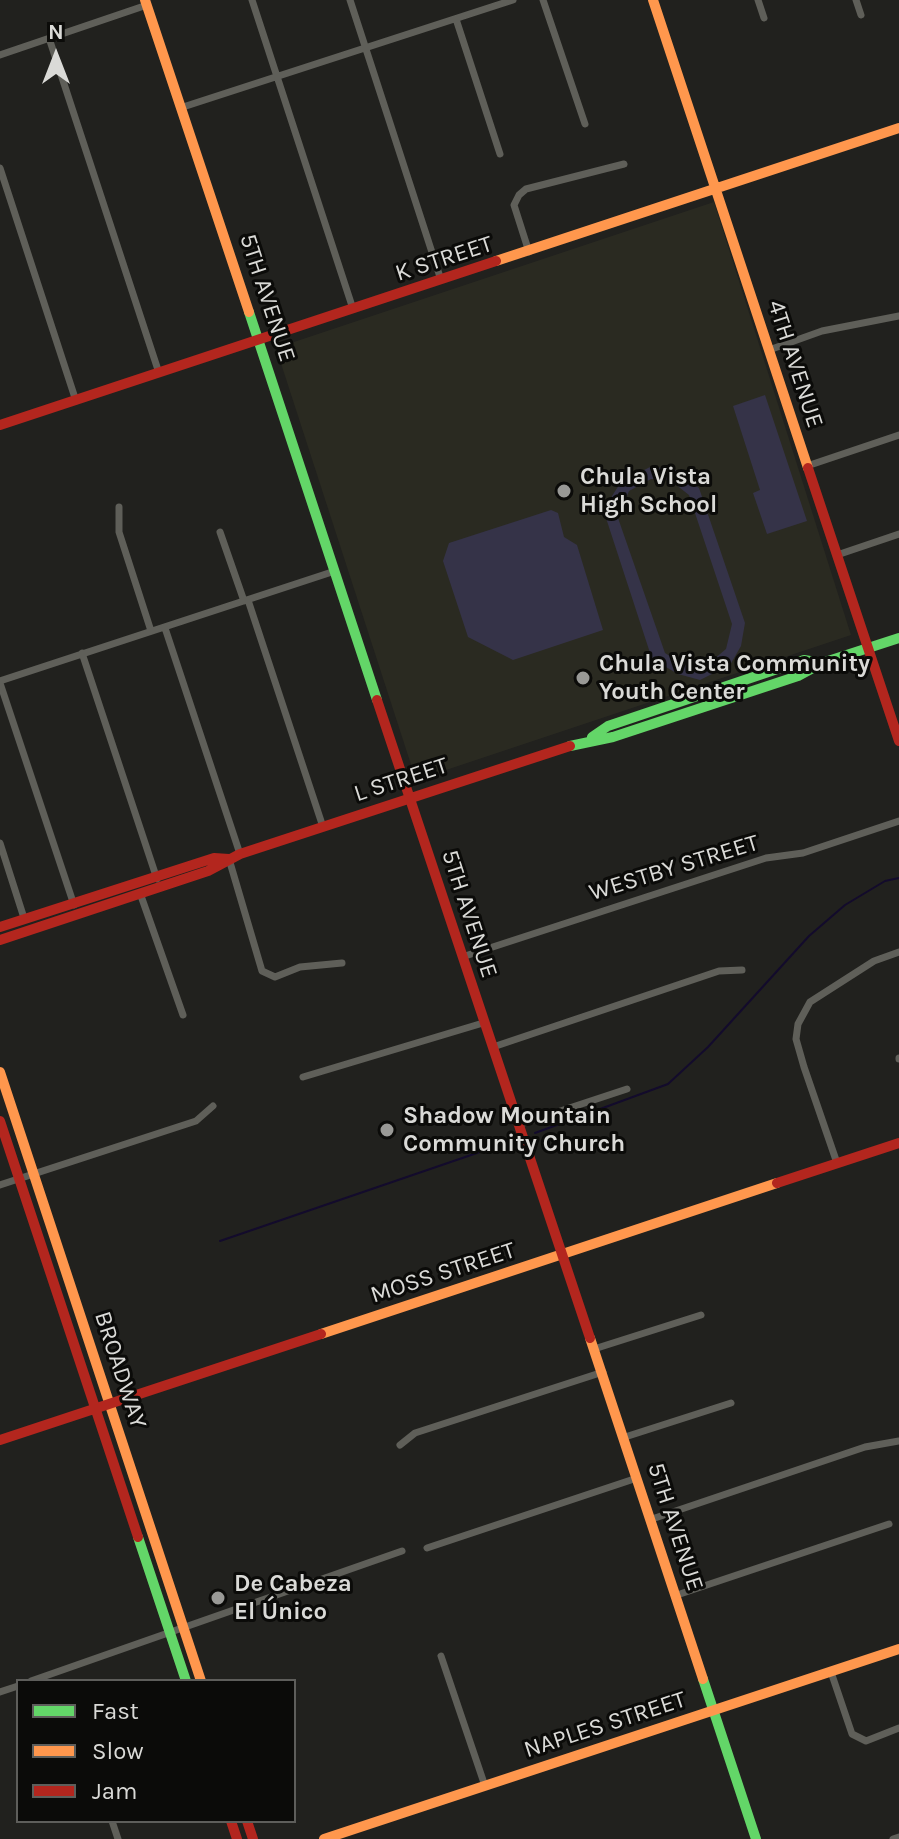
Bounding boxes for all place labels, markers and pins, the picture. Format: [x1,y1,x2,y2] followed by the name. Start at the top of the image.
[580,463,717,519] place label: Chula Vista High School
[555,482,573,500] marker: Chula Vista High School
[599,650,870,706] place label: Chula Vista Community Youth Center
[574,669,592,687] marker: Chula Vista Community Youth Center
[403,1102,625,1158] place label: Shadow Mountain Community Church
[378,1121,396,1139] marker: Shadow Mountain Community Church
[234,1570,352,1626] place label: De Cabeza El Único
[209,1589,227,1607] marker: De Cabeza El Único

